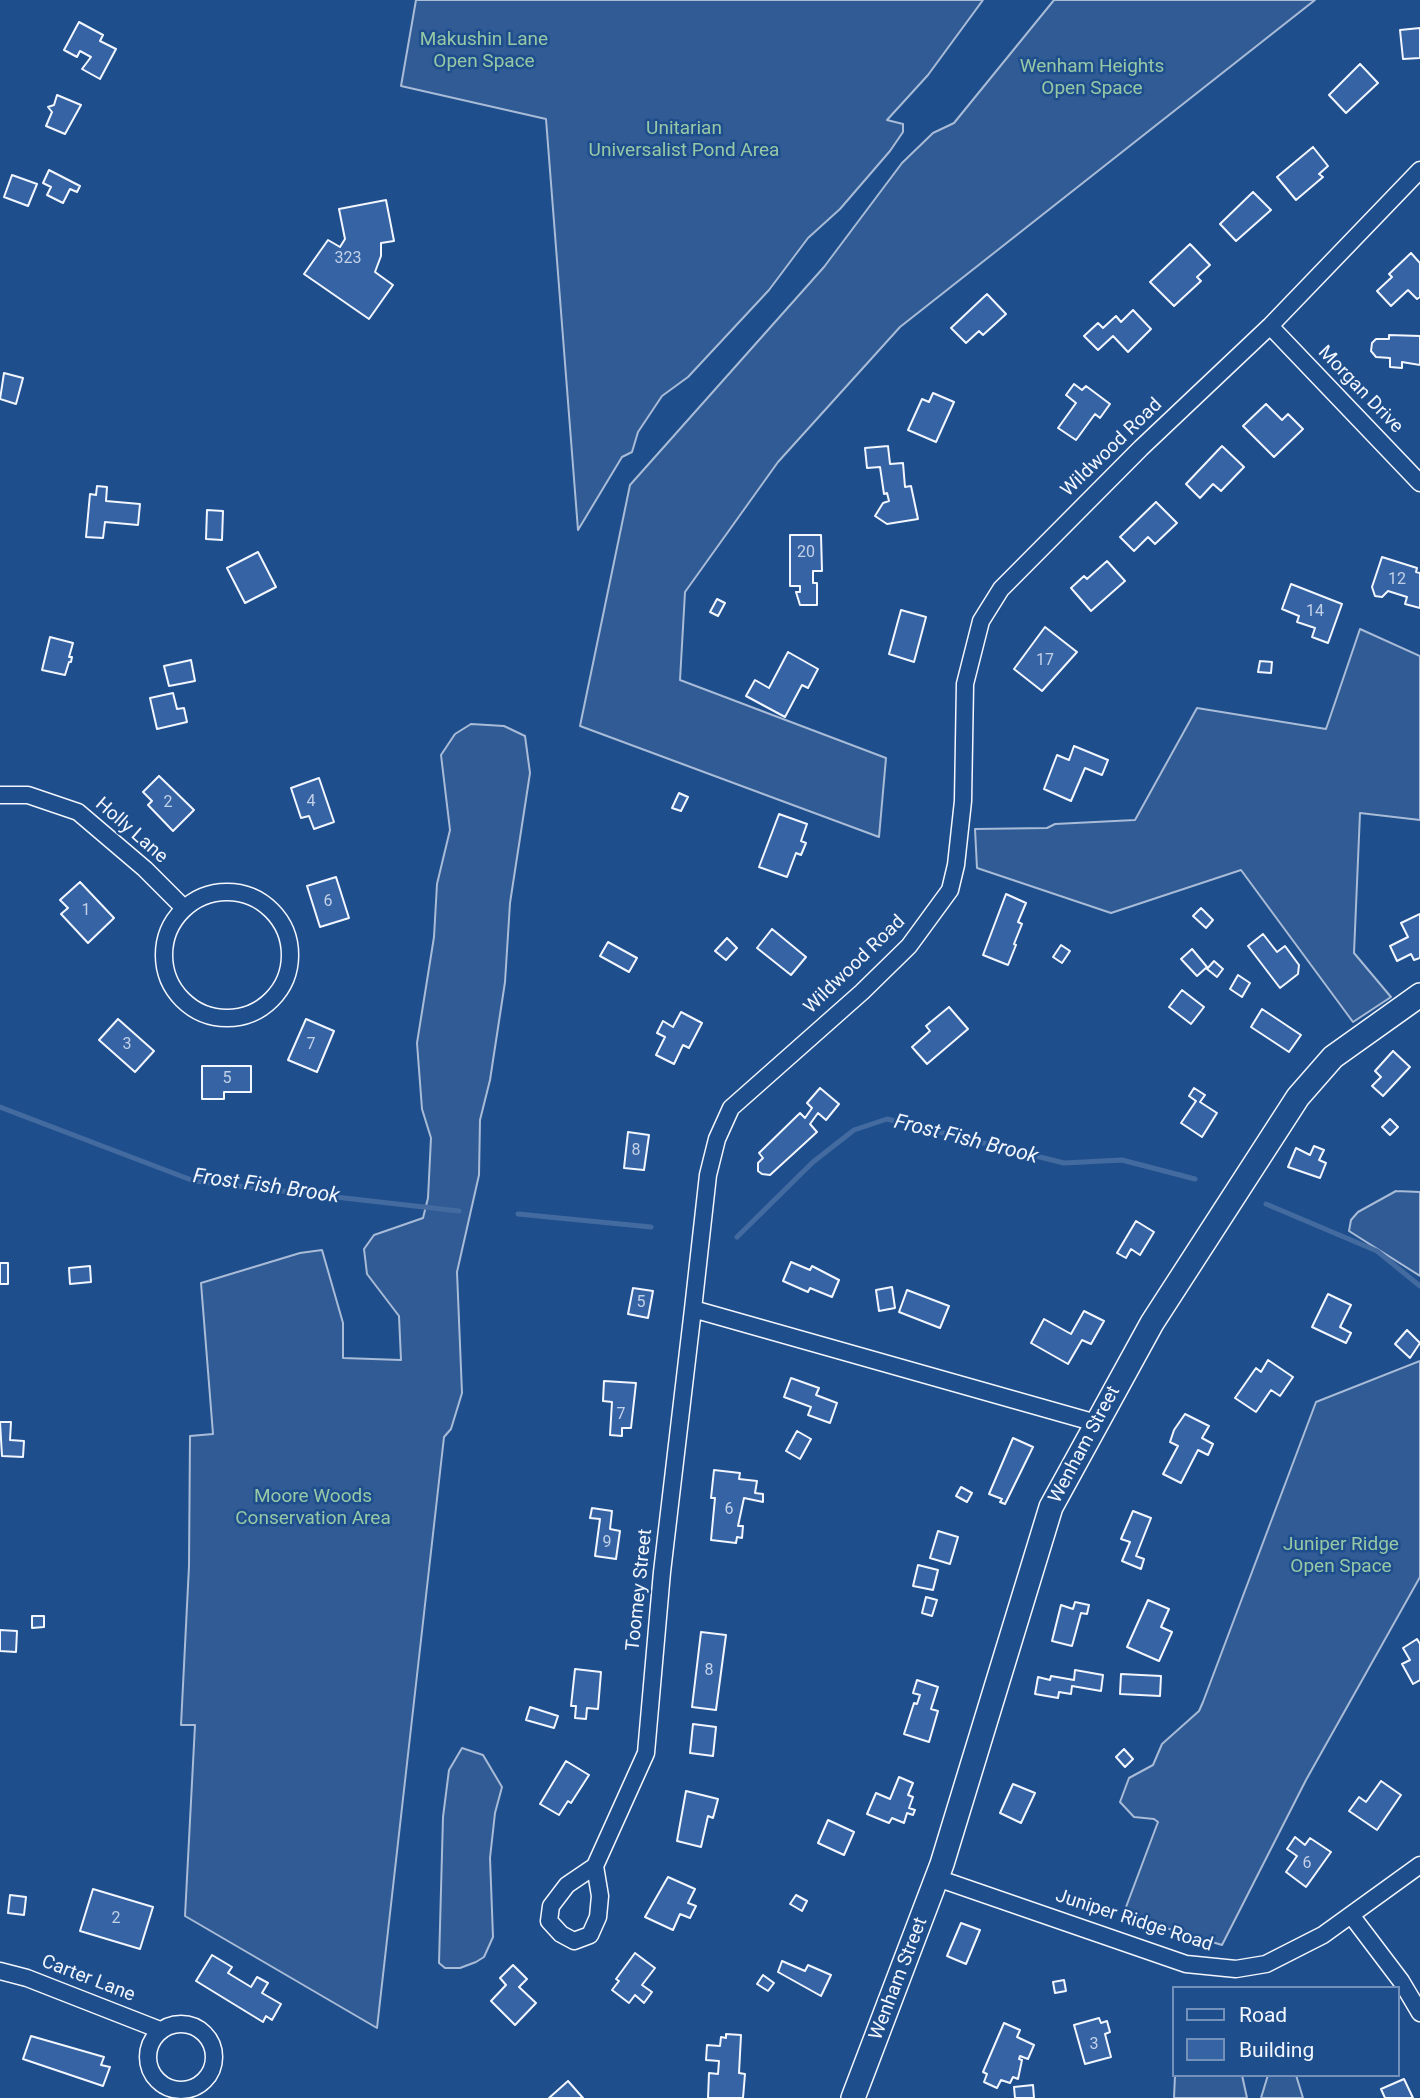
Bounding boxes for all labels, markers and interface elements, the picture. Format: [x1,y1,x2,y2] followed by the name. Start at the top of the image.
[420,29,548,73] park label: Makushin Lane Open Space
[1020,56,1164,100] park label: Wenham Heights Open Space
[589,118,779,162] park label: Unitarian Universalist Pond Area
[335,249,361,269] house number: 323
[1313,342,1407,438] street label: Morgan Drive
[1057,394,1167,502] street label: Wildwood Road
[797,543,815,563] house number: 20
[1388,570,1406,590] house number: 12
[1306,602,1324,622] house number: 14
[1036,651,1054,671] house number: 17
[307,792,315,812] house number: 4
[90,793,172,869] street label: Holly Lane
[164,793,172,813] house number: 2
[324,892,332,912] house number: 6
[82,901,90,921] house number: 1
[800,911,910,1019] street label: Wildwood Road
[123,1035,131,1055] house number: 3
[307,1035,315,1055] house number: 7
[223,1069,231,1089] house number: 5
[891,1110,1041,1170] water label: Frost Fish Brook
[632,1141,640,1161] house number: 8
[191,1164,341,1210] water label: Frost Fish Brook
[637,1293,645,1313] house number: 5
[1045,1383,1125,1507] street label: Wenham Street
[617,1405,625,1425] house number: 7
[235,1486,391,1530] park label: Moore Woods Conservation Area
[725,1500,733,1520] house number: 6
[622,1528,658,1652] street label: Toomey Street
[603,1533,611,1553] house number: 9
[1283,1534,1399,1578] park label: Juniper Ridge Open Space
[705,1661,713,1681] house number: 8
[1303,1854,1311,1874] house number: 6
[1052,1885,1216,1957] street label: Juniper Ridge Road
[112,1909,120,1929] house number: 2
[865,1914,933,2044] street label: Wenham Street
[38,1951,138,2007] street label: Carter Lane
[1172,1986,1399,2077] legend
[1239,2003,1287,2027] text: Road
[1090,2035,1098,2055] house number: 3
[1239,2038,1314,2062] text: Building

